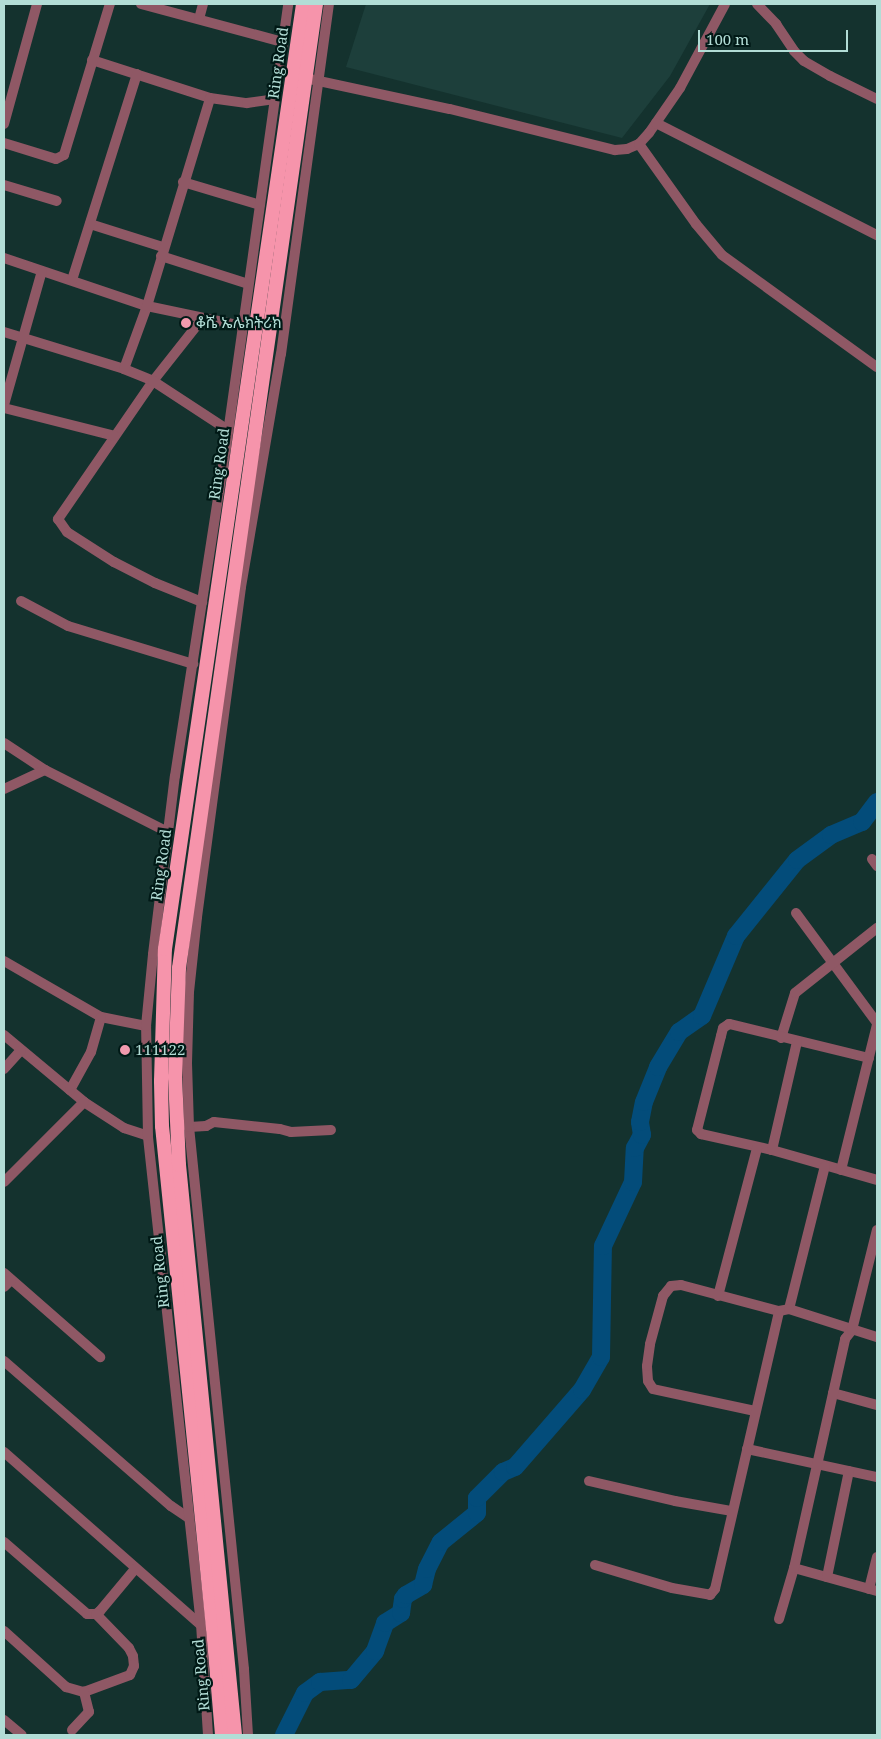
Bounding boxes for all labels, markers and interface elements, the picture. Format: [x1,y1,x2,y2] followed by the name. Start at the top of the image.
[701,20,851,52] scale bar
[264,26,292,100] street label: Ring Road
[706,29,749,49] text: 100 m
[196,314,282,332] place label: ቆሼ ኤሌክትሪክ
[180,317,192,329] marker: ቆሼ ኤሌክትሪክ
[205,427,233,501] street label: Ring Road
[147,828,175,902] street label: Ring Road
[135,1041,185,1059] place label: 111122
[119,1044,131,1056] marker: 111122
[147,1235,173,1309] street label: Ring Road
[189,1638,213,1712] street label: Ring Road

